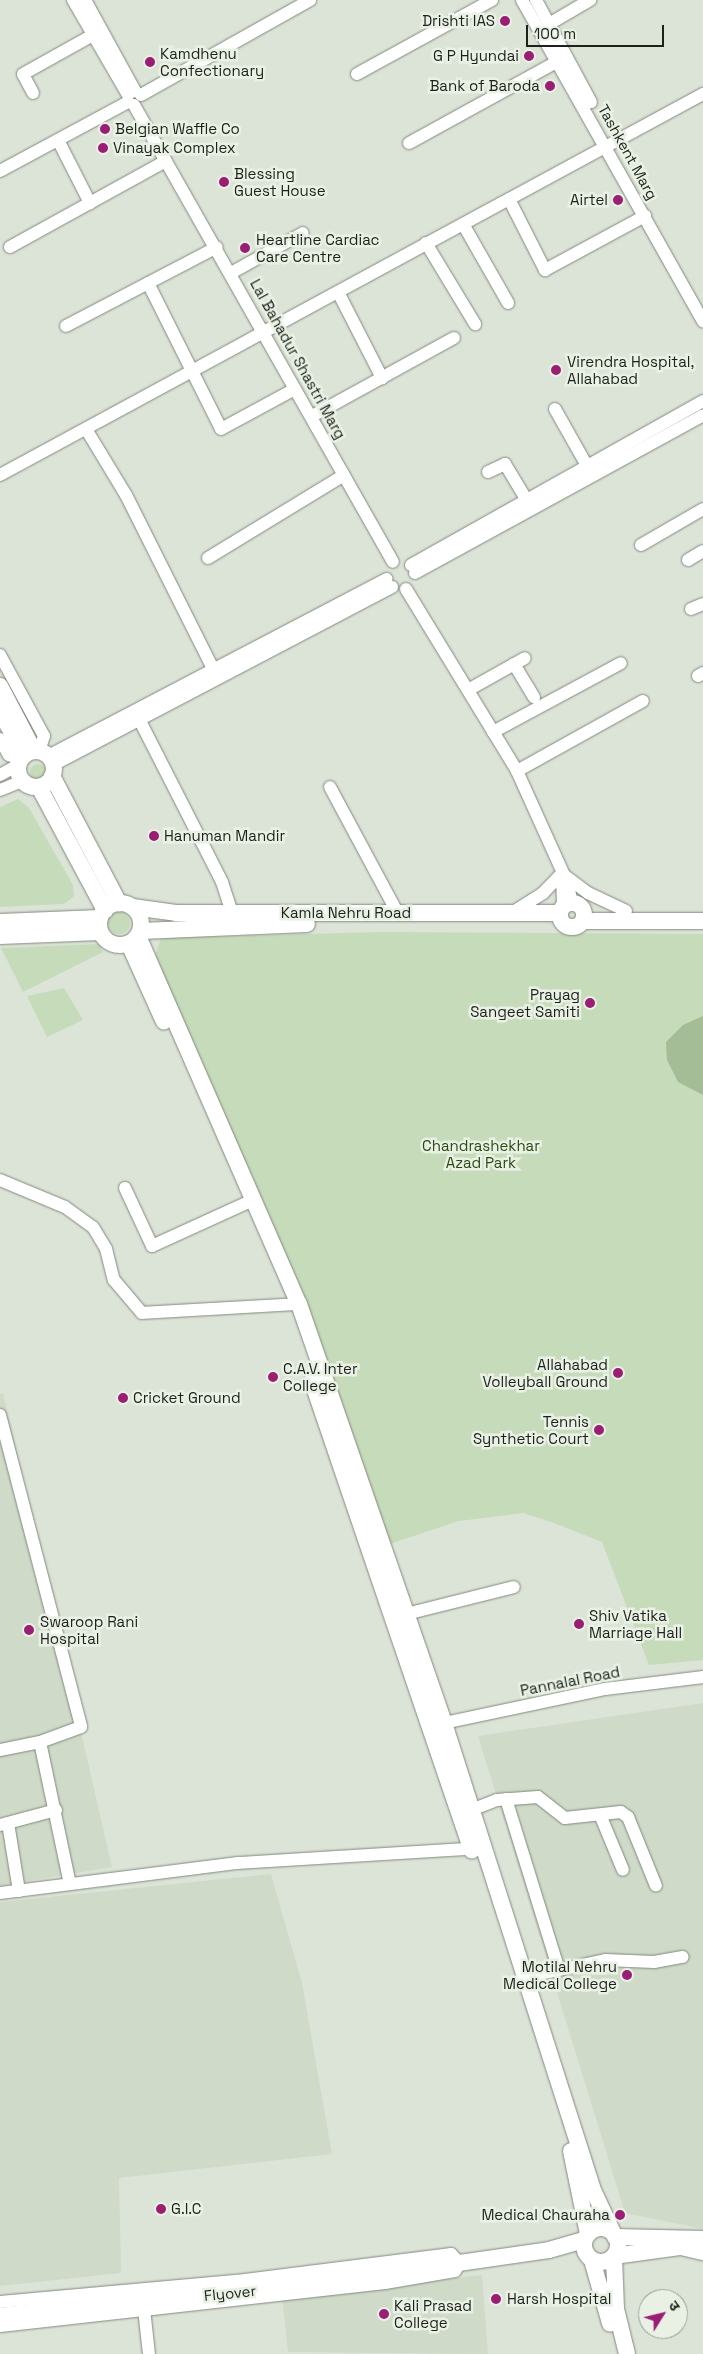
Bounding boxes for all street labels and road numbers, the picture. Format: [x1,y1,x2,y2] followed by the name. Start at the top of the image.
[594,101,662,203] street label: Tashkent Marg
[246,276,350,442] street label: Lal Bahadur Shastri Marg
[281,904,411,922] street label: Kamla Nehru Road
[519,1663,621,1699] street label: Pannalal Road
[203,2281,257,2305] street label: Flyover

